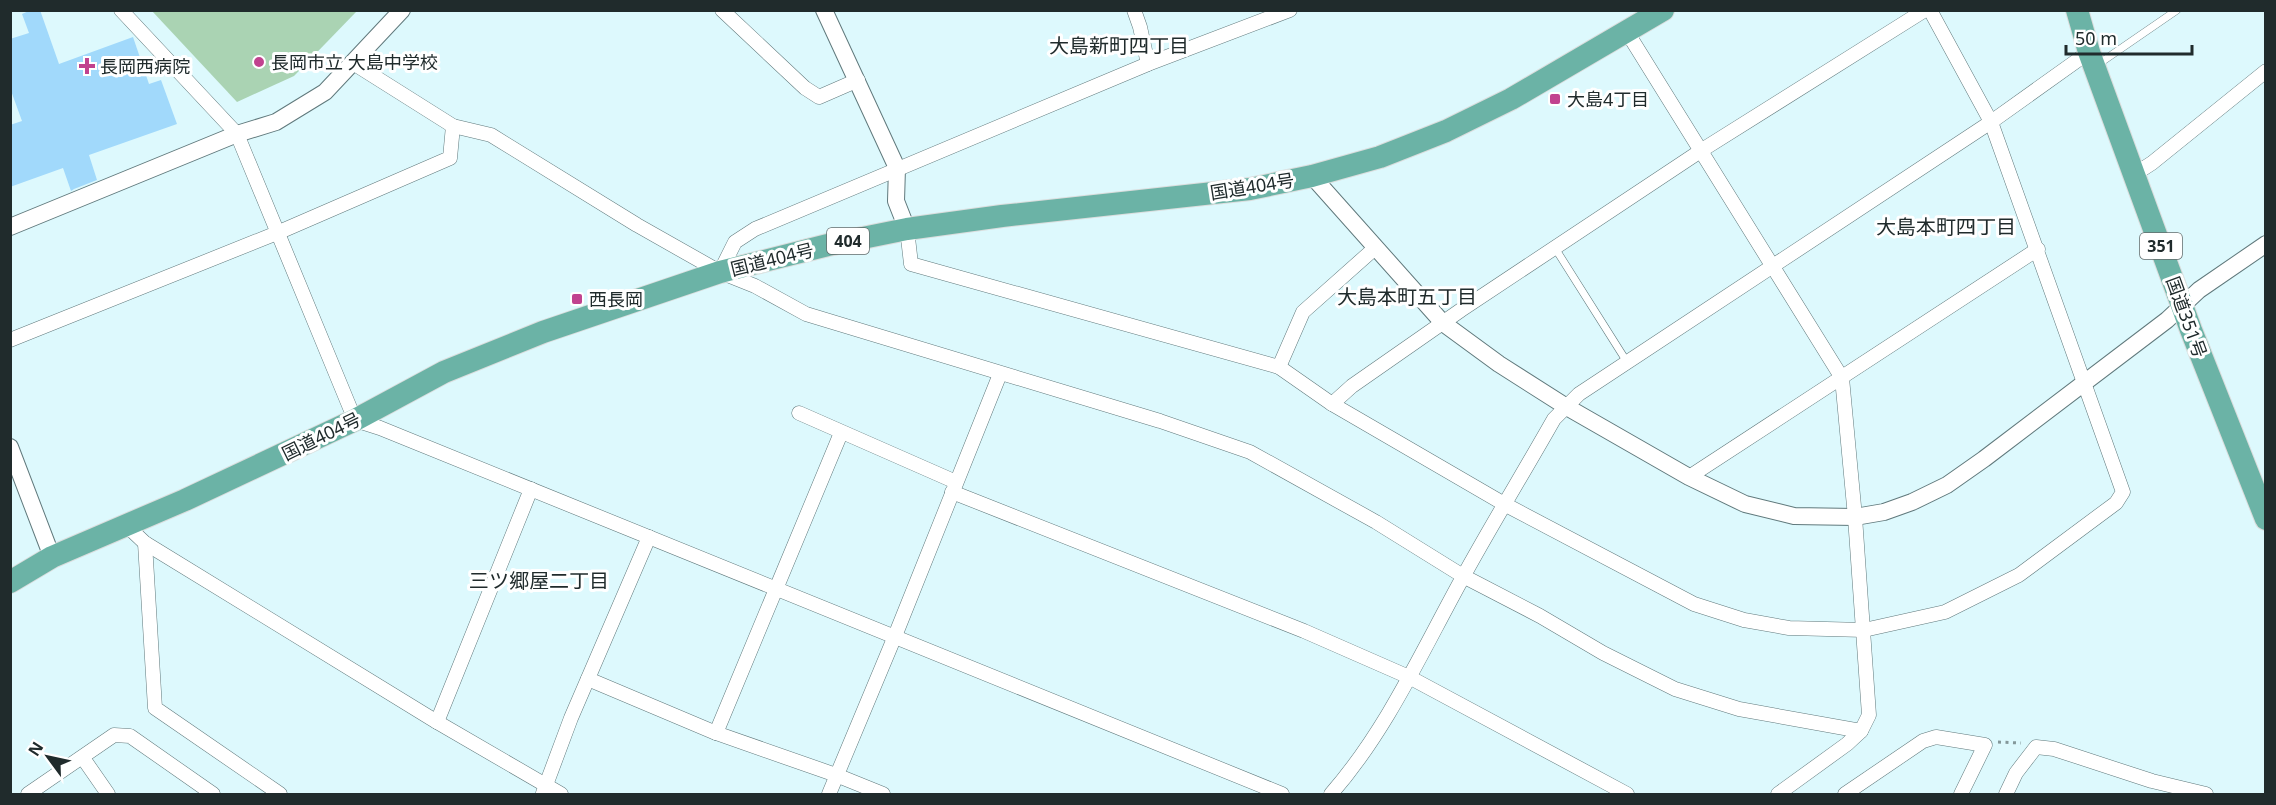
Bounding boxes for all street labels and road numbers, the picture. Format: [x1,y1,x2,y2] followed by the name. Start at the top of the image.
[1208,168,1296,204] street label: 国道404号
[827,228,869,254] road number: 404
[2140,233,2182,259] road number: 351
[728,237,816,281] street label: 国道404号
[2161,273,2213,361] street label: 国道351号
[278,407,364,465] street label: 国道404号

